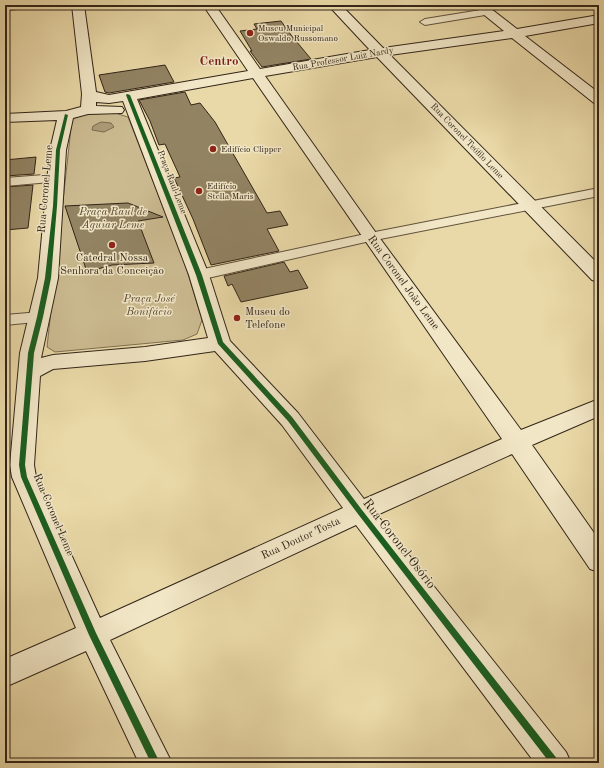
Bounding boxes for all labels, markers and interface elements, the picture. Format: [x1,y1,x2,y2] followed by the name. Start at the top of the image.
[258,24,338,43] place label: Museu Municipal Oswaldo Russomano
[245,28,255,38] marker: Museu Municipal Oswaldo Russomano
[292,46,394,72] street label: Rua Professor Luiz Nardy
[200,55,238,68] district label: Centro
[429,102,505,180] street label: Rua Coronel Teófilo Leme
[208,144,218,154] marker: Edifício Clipper
[37,145,55,233] street label: Rua Coronel Leme
[221,145,281,154] place label: Edifício Clipper
[156,149,188,215] street label: Praça Raul Leme
[207,182,254,201] place label: Edifício Stella Maris
[194,186,204,196] marker: Edifício Stella Maris
[78,207,148,231] park label: Praça Raul de Aguiar Leme
[365,234,441,332] street label: Rua Coronel João Leme
[107,240,117,250] marker: Catedral Nossa Senhora da Conceição
[60,253,164,277] place label: Catedral Nossa Senhora da Conceição
[122,294,176,318] park label: Praça José Bonifácio
[245,307,290,331] place label: Museu do Telefone
[232,313,242,323] marker: Museu do Telefone
[31,472,75,558] street label: Rua Coronel Leme
[360,497,438,591] street label: Rua Coronel Osório
[260,516,343,562] street label: Rua Doutor Tosta

